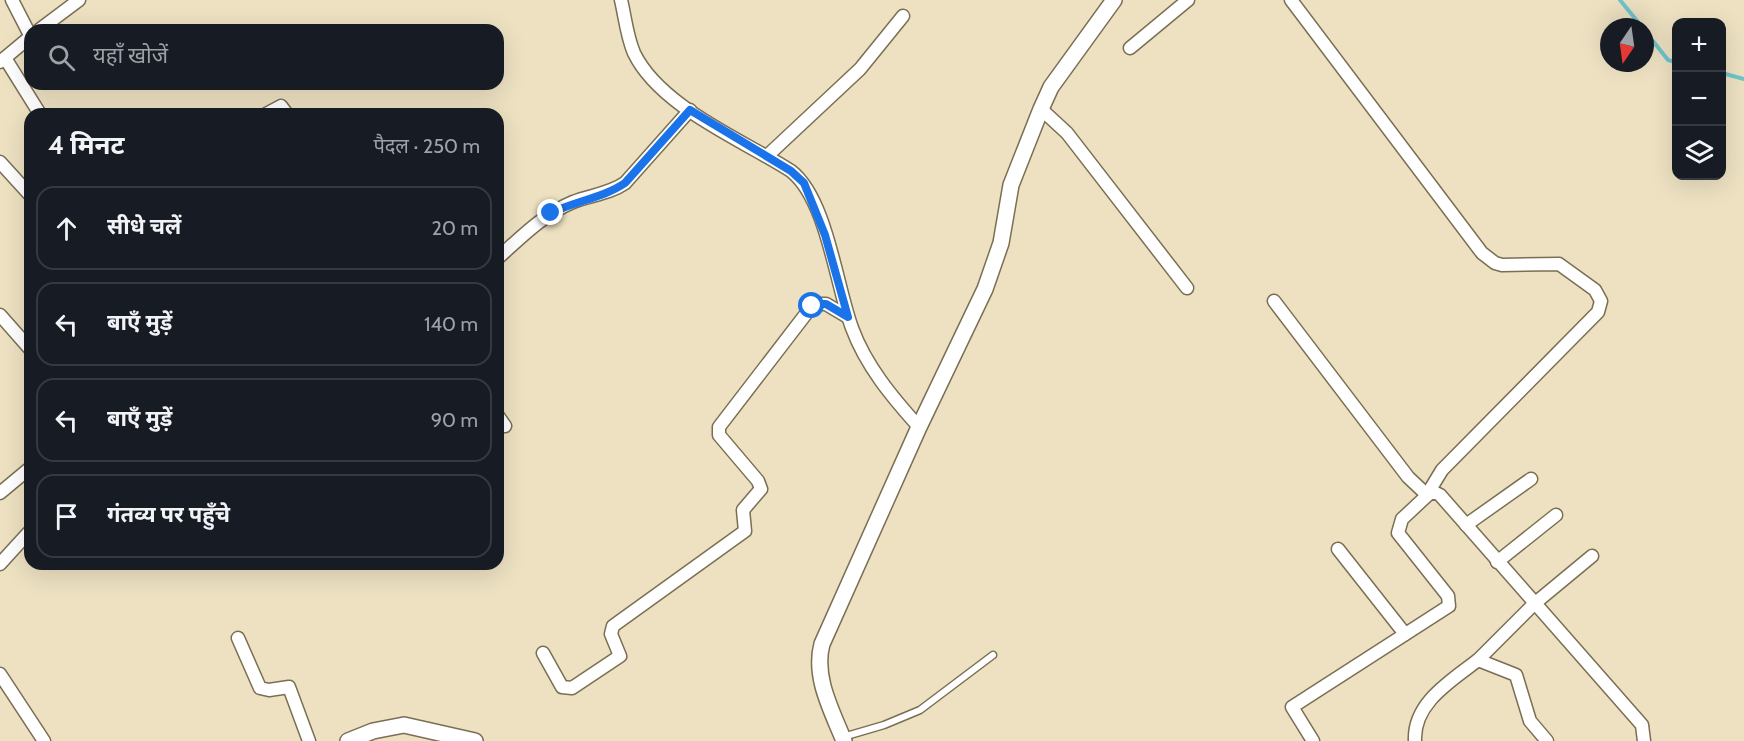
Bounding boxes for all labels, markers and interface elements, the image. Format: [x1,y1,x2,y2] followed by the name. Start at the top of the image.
[1600,18,1654,72] north arrow
[1672,18,1726,180] map controls
[1672,18,1726,72] button: +
[24,24,504,90] search box
[45,41,78,74] icon: search
[93,42,168,69] text: यहाँ खोजें
[1672,72,1726,126] button: −
[1672,126,1726,180] button: layers
[48,129,125,161] text: 4 मिनट
[373,134,480,158] text: पैदल · 250 m
[537,199,563,225] route end
[50,212,83,245] icon: ahead
[107,213,181,240] text: सीधे चलें
[432,216,478,240] text: 20 m
[798,292,824,318] route start
[50,308,83,341] icon: left
[107,309,172,336] text: बाएँ मुड़ें
[424,312,478,336] text: 140 m
[50,404,83,437] icon: left
[107,405,172,432] text: बाएँ मुड़ें
[431,408,478,432] text: 90 m
[50,500,83,533] icon: arrive
[107,501,230,528] text: गंतव्य पर पहुँचे

